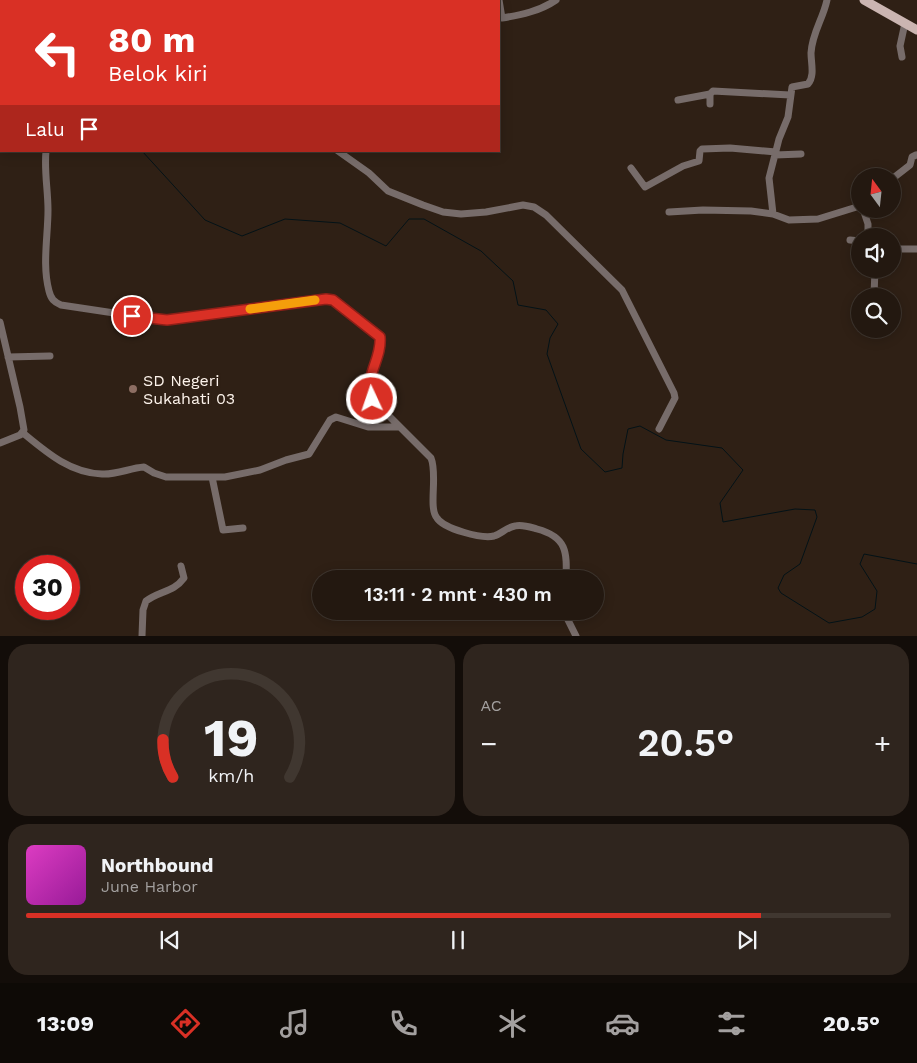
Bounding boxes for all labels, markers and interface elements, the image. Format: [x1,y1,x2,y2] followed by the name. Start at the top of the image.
[108,19,195,61] text: 80 m
[25,20,90,85] icon: left
[108,61,208,86] text: Belok kiri
[75,115,103,143] icon: arrive
[25,118,65,141] text: Lalu
[851,168,901,218] north arrow
[851,168,901,338] map controls
[851,228,901,278] button: sound
[851,288,901,338] button: search
[111,295,153,337] pin
[118,302,146,330] icon: arrive
[143,371,235,408] place label: SD Negeri Sukahati 03
[345,372,397,424] position arrow
[127,383,139,395] marker: SD Negeri Sukahati 03
[15,555,80,620] speed limit sign: 30
[364,583,552,606] text: 13:11 · 2 mnt · 430 m
[481,696,502,715] text: AC
[204,708,258,769] text: 19
[637,721,734,765] text: 20.5°
[481,727,497,760] text: −
[874,727,891,760] text: +
[208,765,254,786] text: km/h
[101,854,213,877] text: Northbound
[101,877,198,896] text: June Harbor
[156,926,184,954] icon: previous
[444,926,472,954] icon: pause
[733,926,761,954] icon: next
[168,1006,203,1041] icon: directions
[277,1006,312,1041] icon: music
[386,1006,421,1041] icon: phone
[495,1006,530,1041] icon: climate
[605,1006,640,1041] icon: car
[714,1006,749,1041] icon: filters
[37,1011,94,1036] text: 13:09
[823,1011,880,1036] text: 20.5°

